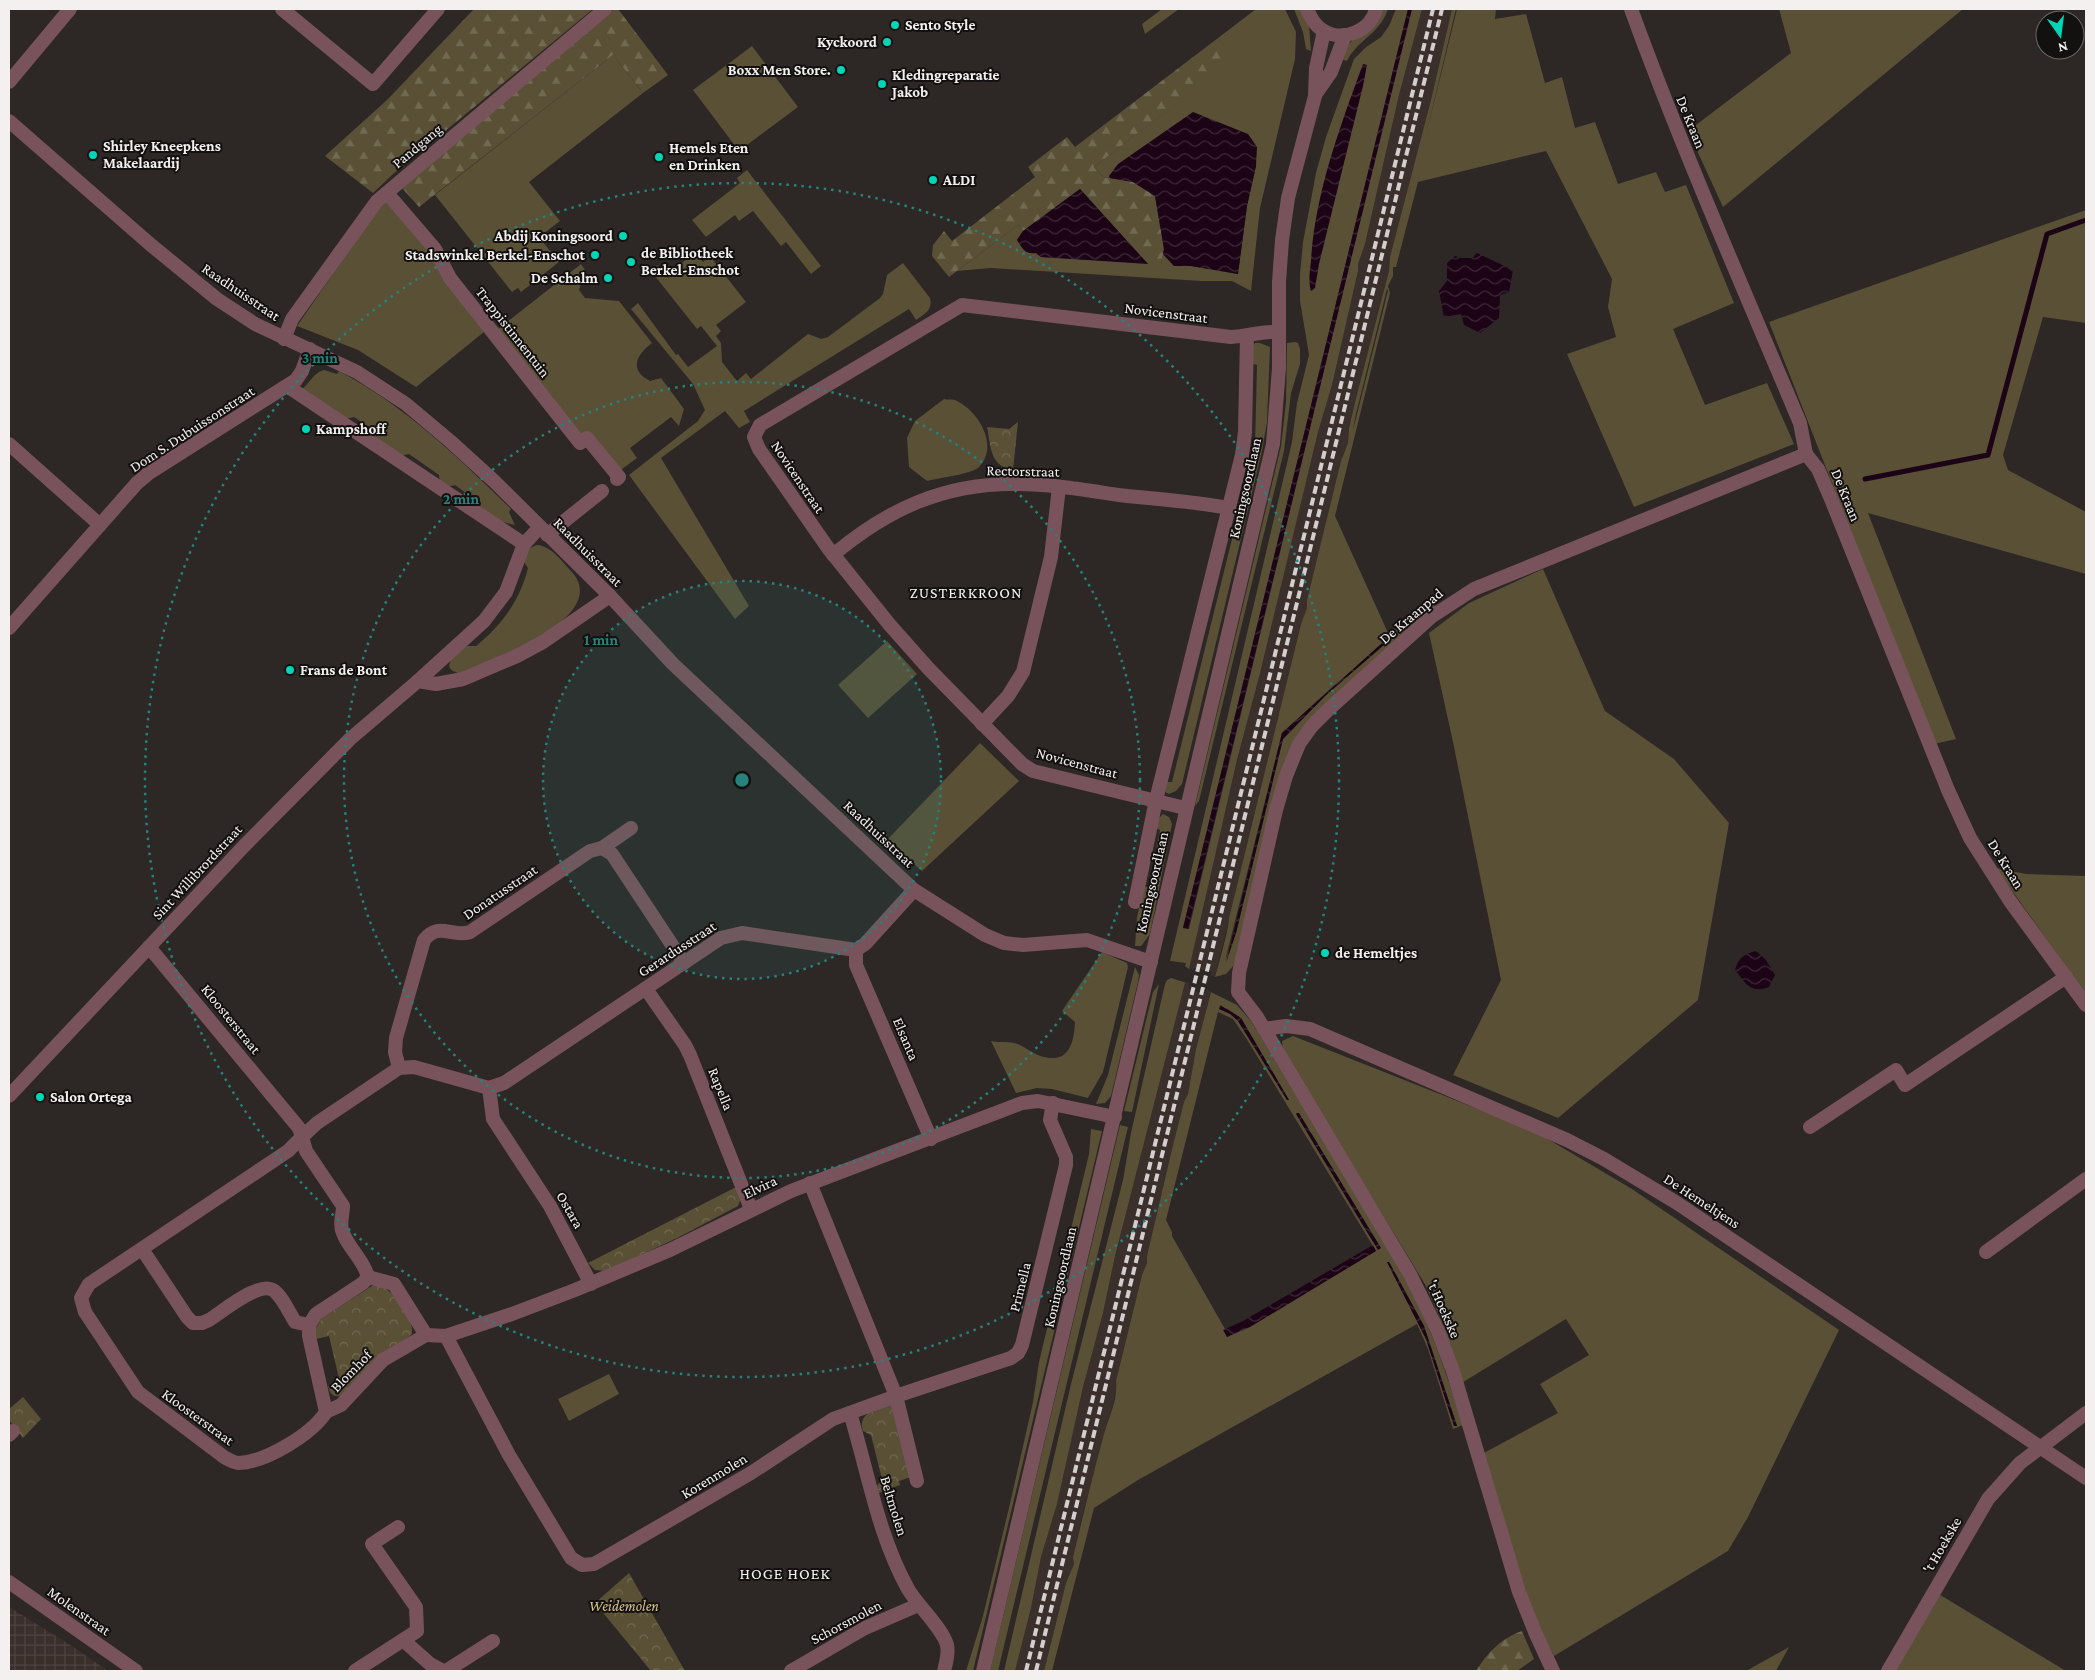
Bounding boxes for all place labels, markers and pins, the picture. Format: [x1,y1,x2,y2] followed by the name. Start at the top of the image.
[905,17,975,33] place label: Sento Style
[889,19,901,31] marker: Sento Style
[817,34,878,50] place label: Kyckoord
[881,36,893,48] marker: Kyckoord
[728,62,831,78] place label: Boxx Men Store.
[835,64,847,76] marker: Boxx Men Store.
[890,67,1000,100] place label: Kledingreparatie Jakob
[876,78,888,90] marker: Kledingreparatie Jakob
[103,138,221,172] place label: Shirley Kneepkens Makelaardij
[669,140,749,173] place label: Hemels Eten en Drinken
[87,149,99,161] marker: Shirley Kneepkens Makelaardij
[653,151,665,163] marker: Hemels Eten en Drinken
[942,172,975,188] place label: ALDI
[927,174,939,186] marker: ALDI
[494,228,614,245] place label: Abdij Koningsoord
[617,230,629,242] marker: Abdij Koningsoord
[641,245,740,278] place label: de Bibliotheek Berkel-Enschot
[405,247,586,263] place label: Stadswinkel Berkel-Enschot
[589,249,601,261] marker: Stadswinkel Berkel-Enschot
[625,256,637,268] marker: de Bibliotheek Berkel-Enschot
[531,270,598,286] place label: De Schalm
[602,272,614,284] marker: De Schalm
[316,421,387,437] place label: Kampshoff
[300,423,312,435] marker: Kampshoff
[300,662,388,678] place label: Frans de Bont
[284,664,296,676] marker: Frans de Bont
[733,771,751,789] centre of rings
[1335,945,1417,962] place label: de Hemeltjes
[1319,947,1331,959] marker: de Hemeltjes
[50,1089,133,1105] place label: Salon Ortega
[34,1091,46,1103] marker: Salon Ortega

